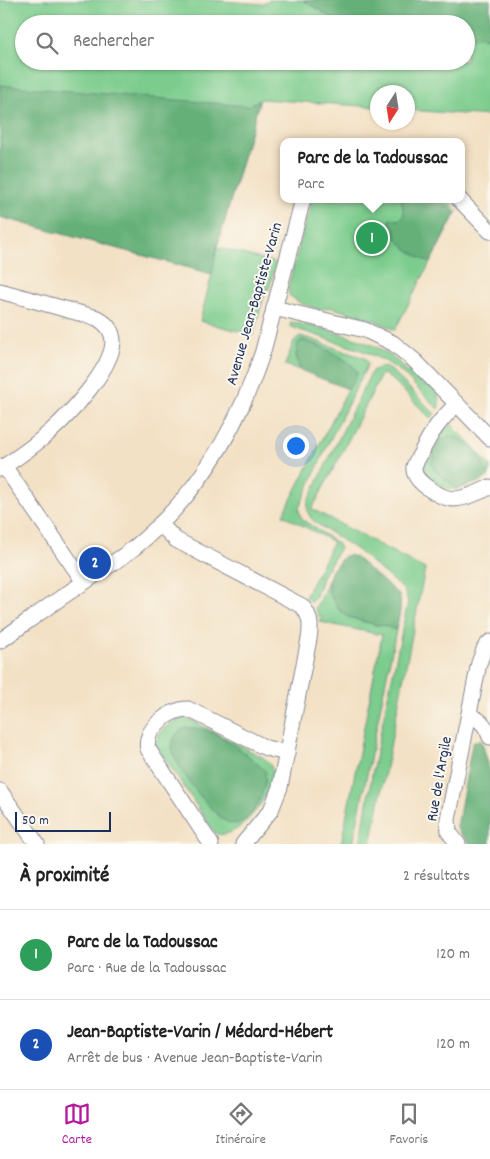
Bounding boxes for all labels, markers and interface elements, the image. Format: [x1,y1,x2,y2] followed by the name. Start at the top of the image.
[15,15,475,70] search box
[33,29,61,57] icon: search
[73,29,154,56] text: Rechercher
[370,85,415,130] north arrow
[280,138,465,203] popup
[297,146,448,173] text: Parc de la Tadoussac
[297,173,324,196] text: Parc
[356,219,388,257] pin: 1
[221,220,289,388] street label: Avenue Jean-Baptiste-Varin
[283,433,309,459] your location
[79,544,111,582] pin: 2
[421,735,459,823] street label: Rue de l'Argile
[15,809,111,832] scale bar
[22,811,49,831] text: 50 m
[20,862,109,892] text: À proximité
[403,865,470,888] text: 2 résultats
[67,930,218,957] text: Parc de la Tadoussac
[34,943,38,966] text: 1
[436,943,470,966] text: 120 m
[67,957,227,980] text: Parc · Rue de la Tadoussac
[67,1020,333,1047] text: Jean-Baptiste-Varin / Médard-Hébert
[33,1033,40,1056] text: 2
[436,1033,470,1056] text: 120 m
[67,1047,322,1070] text: Arrêt de bus · Avenue Jean-Baptiste-Varin
[62,1100,92,1150] tab: Carte
[216,1100,266,1150] tab: Itinéraire
[390,1100,428,1150] tab: Favoris

